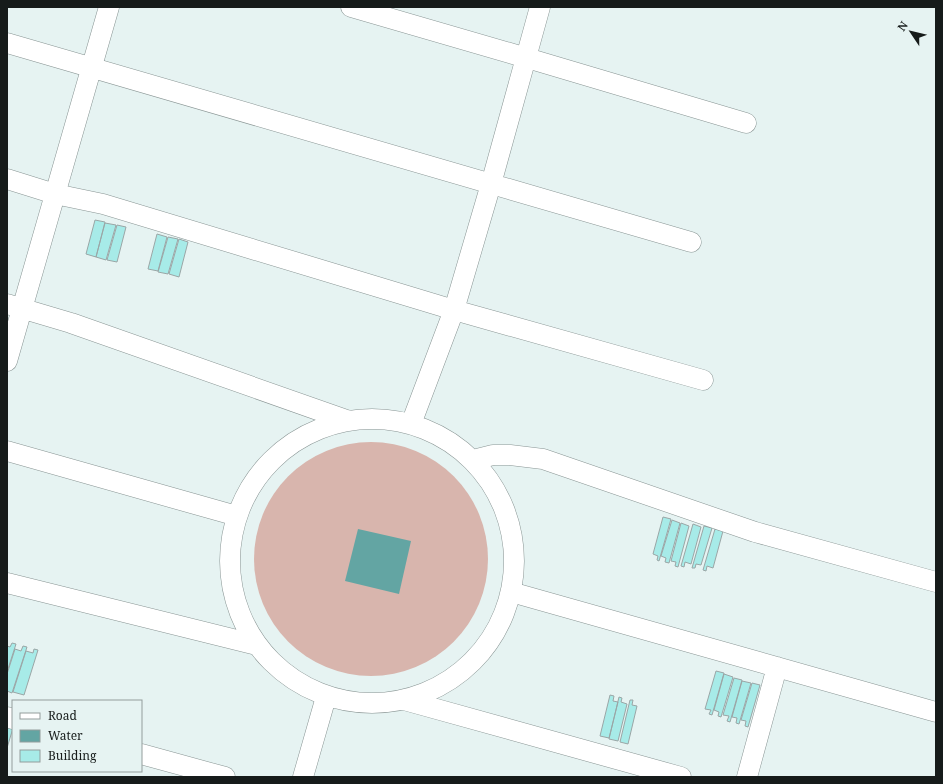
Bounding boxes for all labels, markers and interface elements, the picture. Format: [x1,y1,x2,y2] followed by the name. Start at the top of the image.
[891,12,931,52] north arrow
[894,18,911,34] text: N
[12,700,142,772] legend
[48,707,78,724] text: Road
[48,727,83,744] text: Water
[48,747,97,764] text: Building

